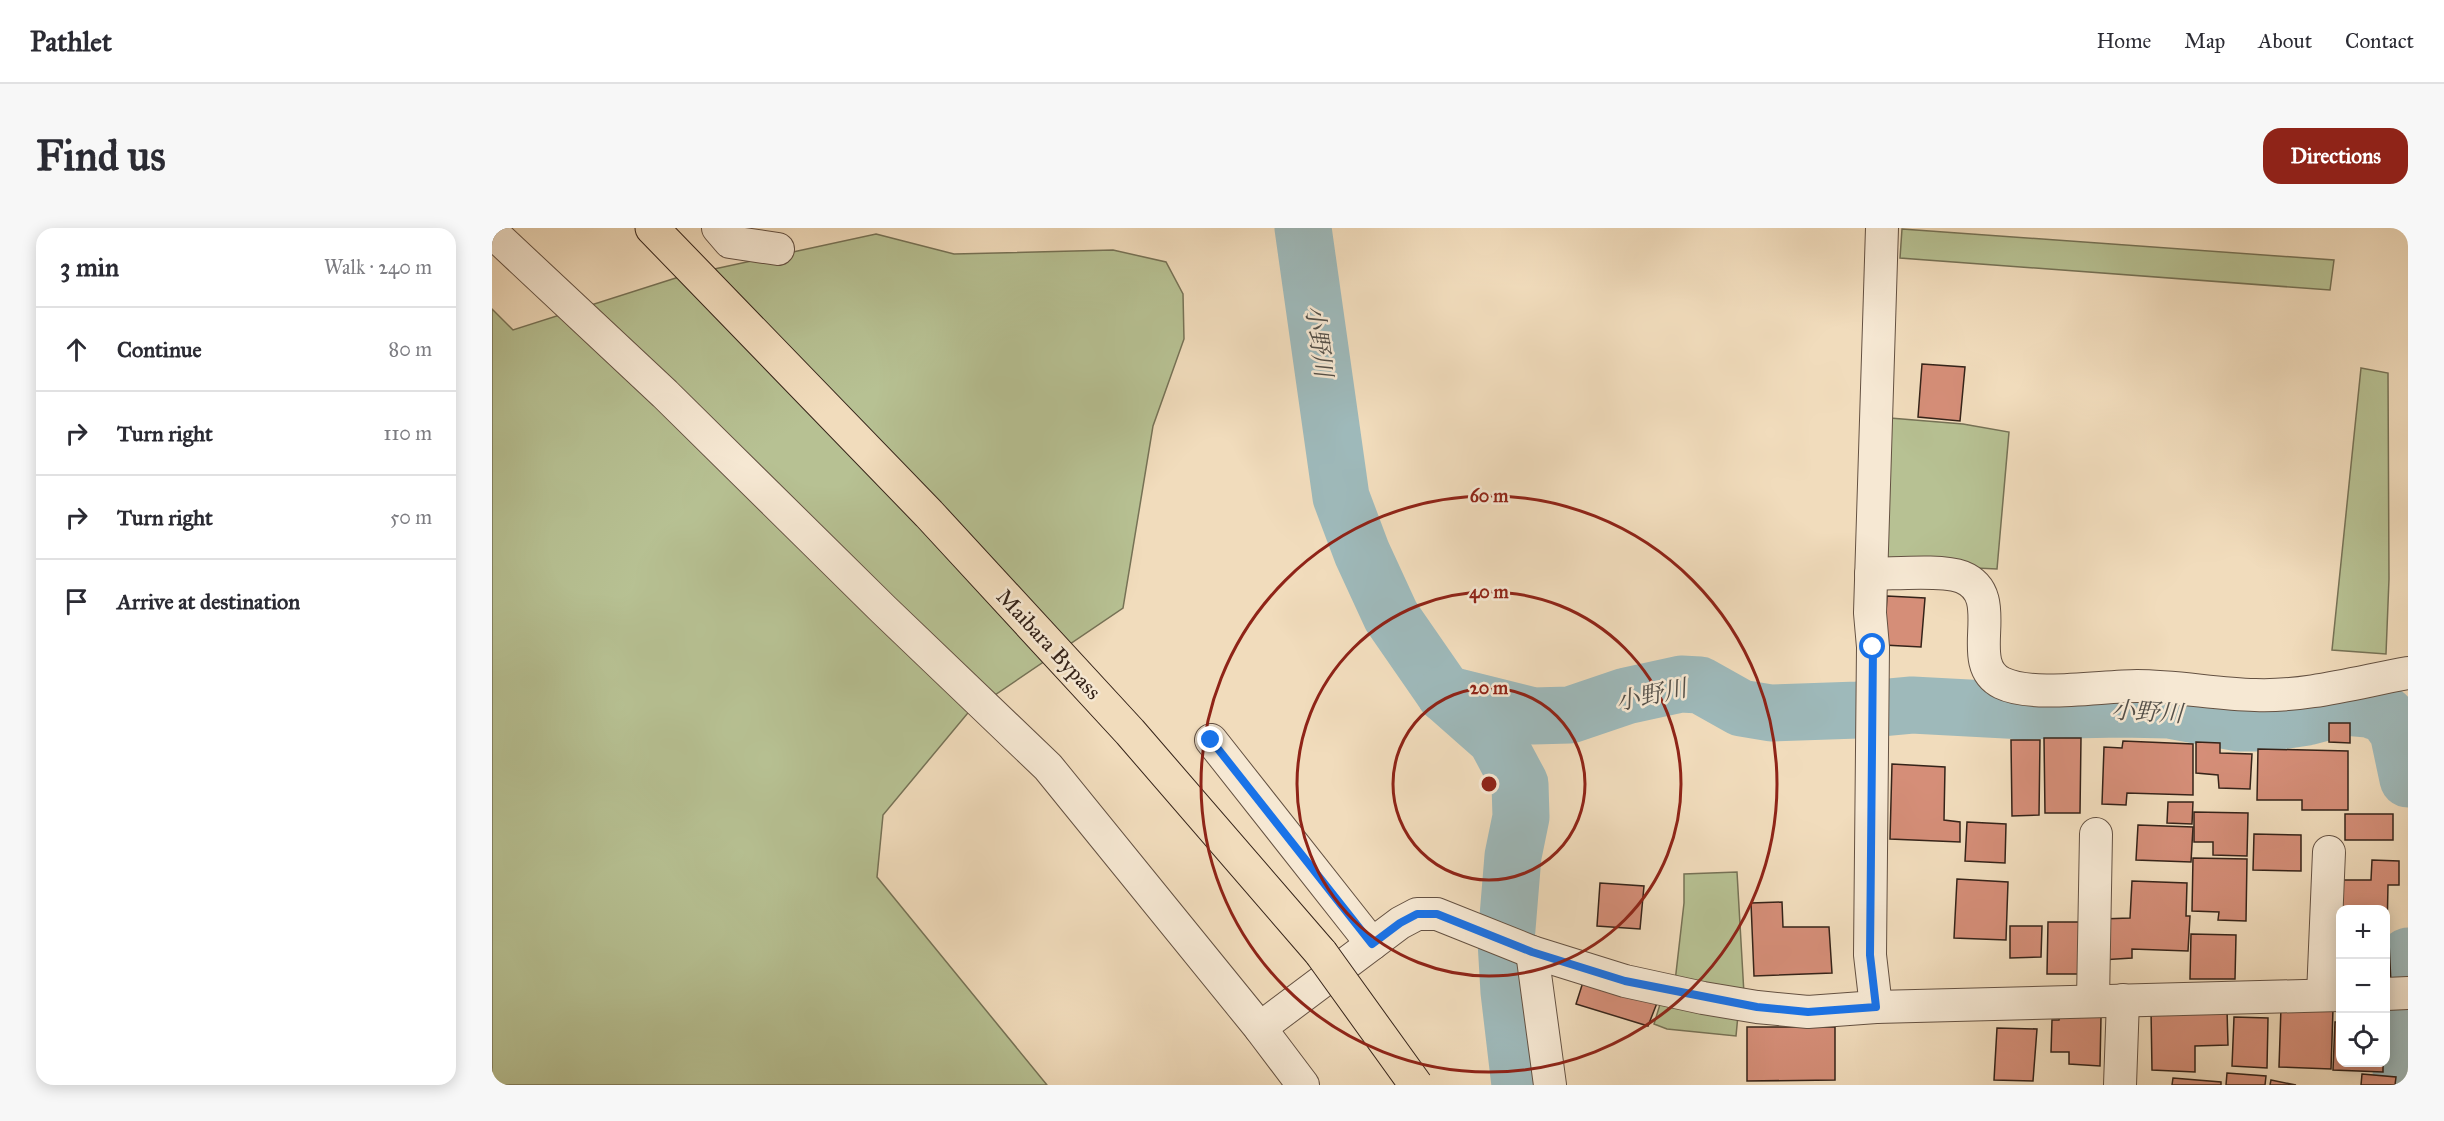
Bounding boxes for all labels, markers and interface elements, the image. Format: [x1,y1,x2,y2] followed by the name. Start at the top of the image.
[30,24,112,59] text: Pathlet
[2096,28,2151,54] text: Home
[2184,28,2225,54] text: Map
[2258,28,2312,54] text: About
[2345,28,2414,54] text: Contact
[2263,128,2408,184] button: Directions
[36,130,166,182] text: Find us
[60,251,119,283] text: 3 min
[324,255,432,279] text: Walk · 240 m
[1299,303,1339,382] water label: 小野川
[60,333,93,366] icon: ahead
[117,336,202,363] text: Continue
[389,337,432,361] text: 80 m
[60,417,93,450] icon: right
[117,420,213,447] text: Turn right
[384,421,432,445] text: 110 m
[1470,485,1509,507] text: 60 m
[60,501,93,534] icon: right
[117,504,213,531] text: Turn right
[390,505,432,529] text: 50 m
[1469,581,1510,604] text: 40 m
[991,583,1107,705] street label: Maibara Bypass
[60,585,93,618] icon: arrive
[117,588,300,615] text: Arrive at destination
[1859,633,1885,659] route start
[1613,672,1692,717] water label: 小野川
[1470,677,1509,699] text: 20 m
[2110,695,2187,729] water label: 小野川
[1197,726,1223,752] route end
[1479,774,1499,794] centre of rings
[2336,905,2390,1067] map controls
[2336,905,2390,959] button: +
[2336,959,2390,1013] button: −
[2336,1013,2390,1067] button: locate

